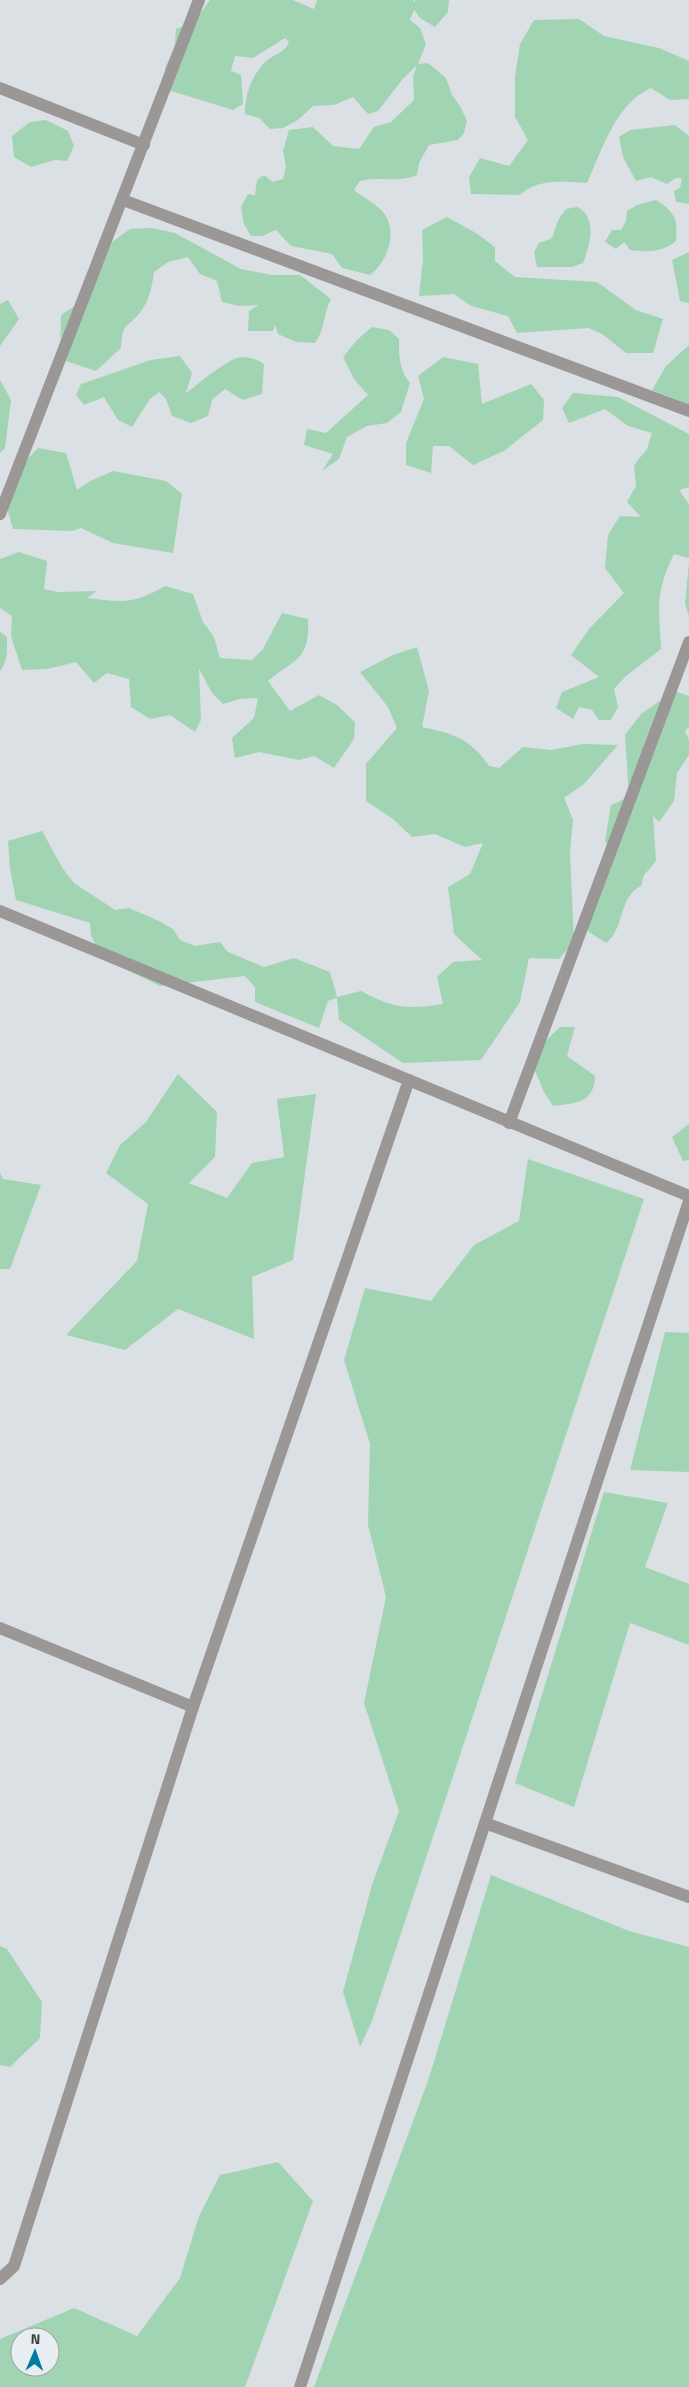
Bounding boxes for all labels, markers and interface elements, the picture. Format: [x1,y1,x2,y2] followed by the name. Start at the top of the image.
[10,2327,60,2377] north arrow
[30,2328,41,2349] text: N

